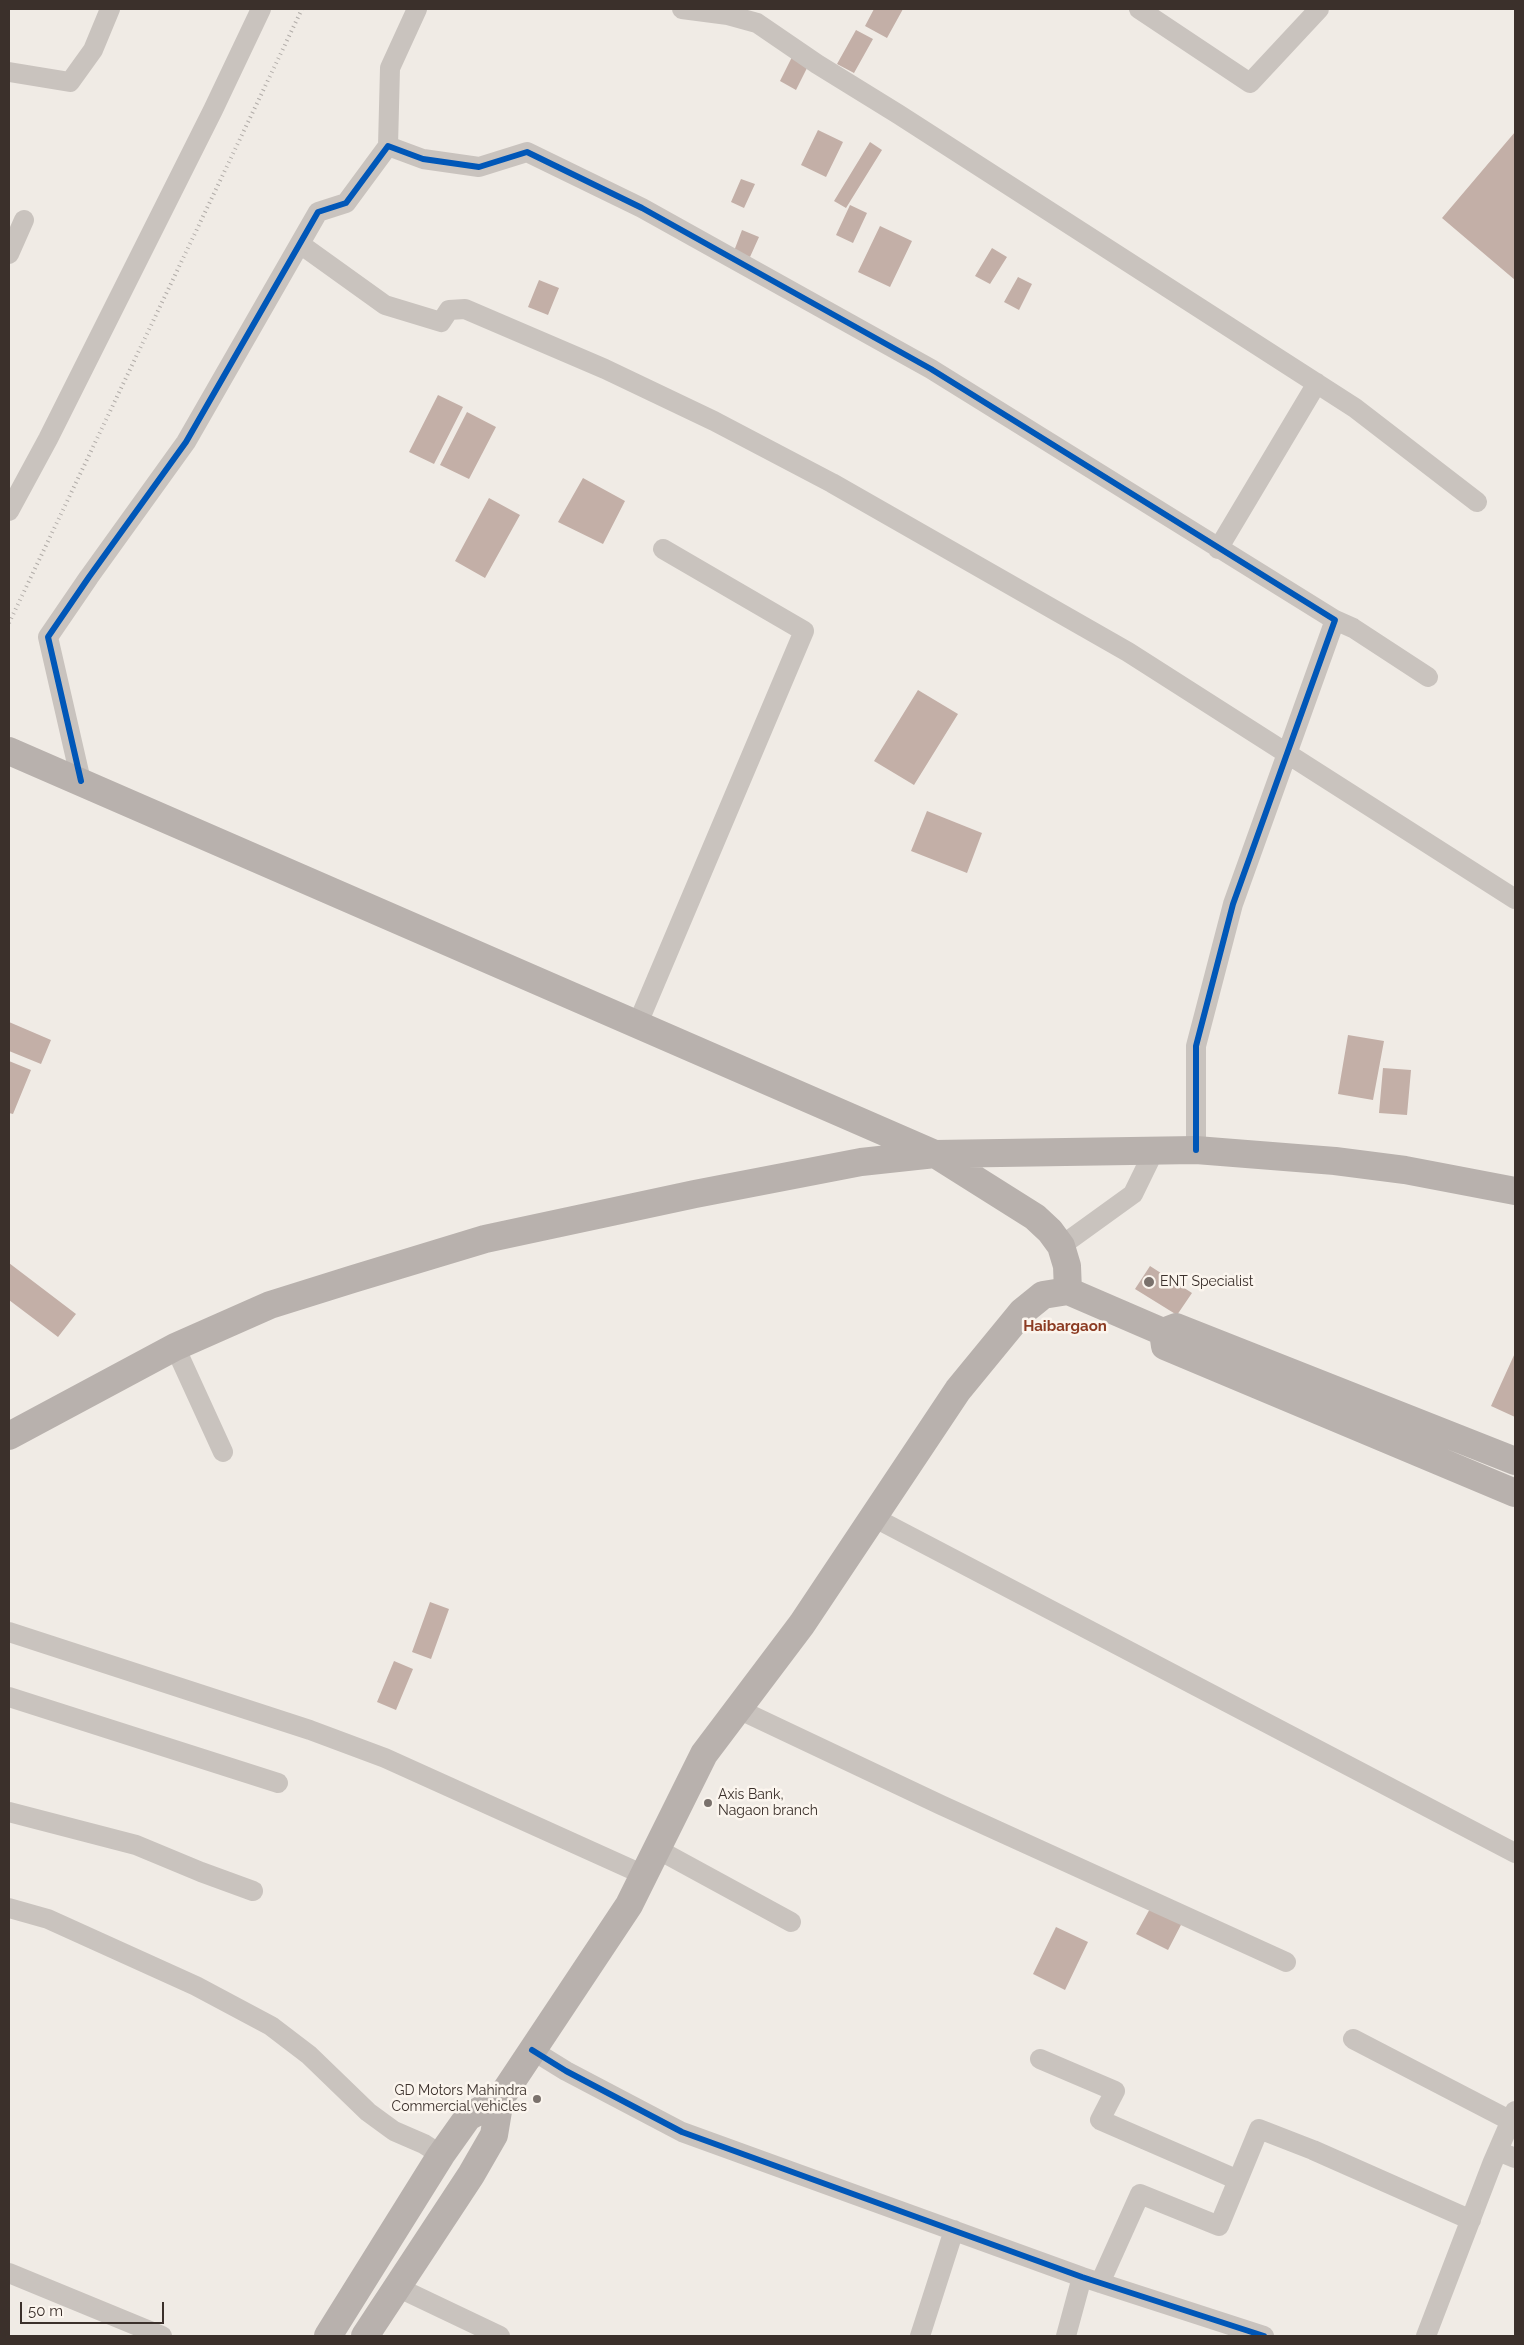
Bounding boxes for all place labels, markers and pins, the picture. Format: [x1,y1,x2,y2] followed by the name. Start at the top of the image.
[1160,1274,1253,1290] place label: ENT Specialist
[1142,1275,1156,1289] marker: ENT Specialist
[718,1787,818,1820] place label: Axis Bank, Nagaon branch
[702,1797,714,1809] marker: Axis Bank, Nagaon branch
[392,2083,527,2116] place label: GD Motors Mahindra Commercial vehicles
[531,2093,543,2105] marker: GD Motors Mahindra Commercial vehicles

